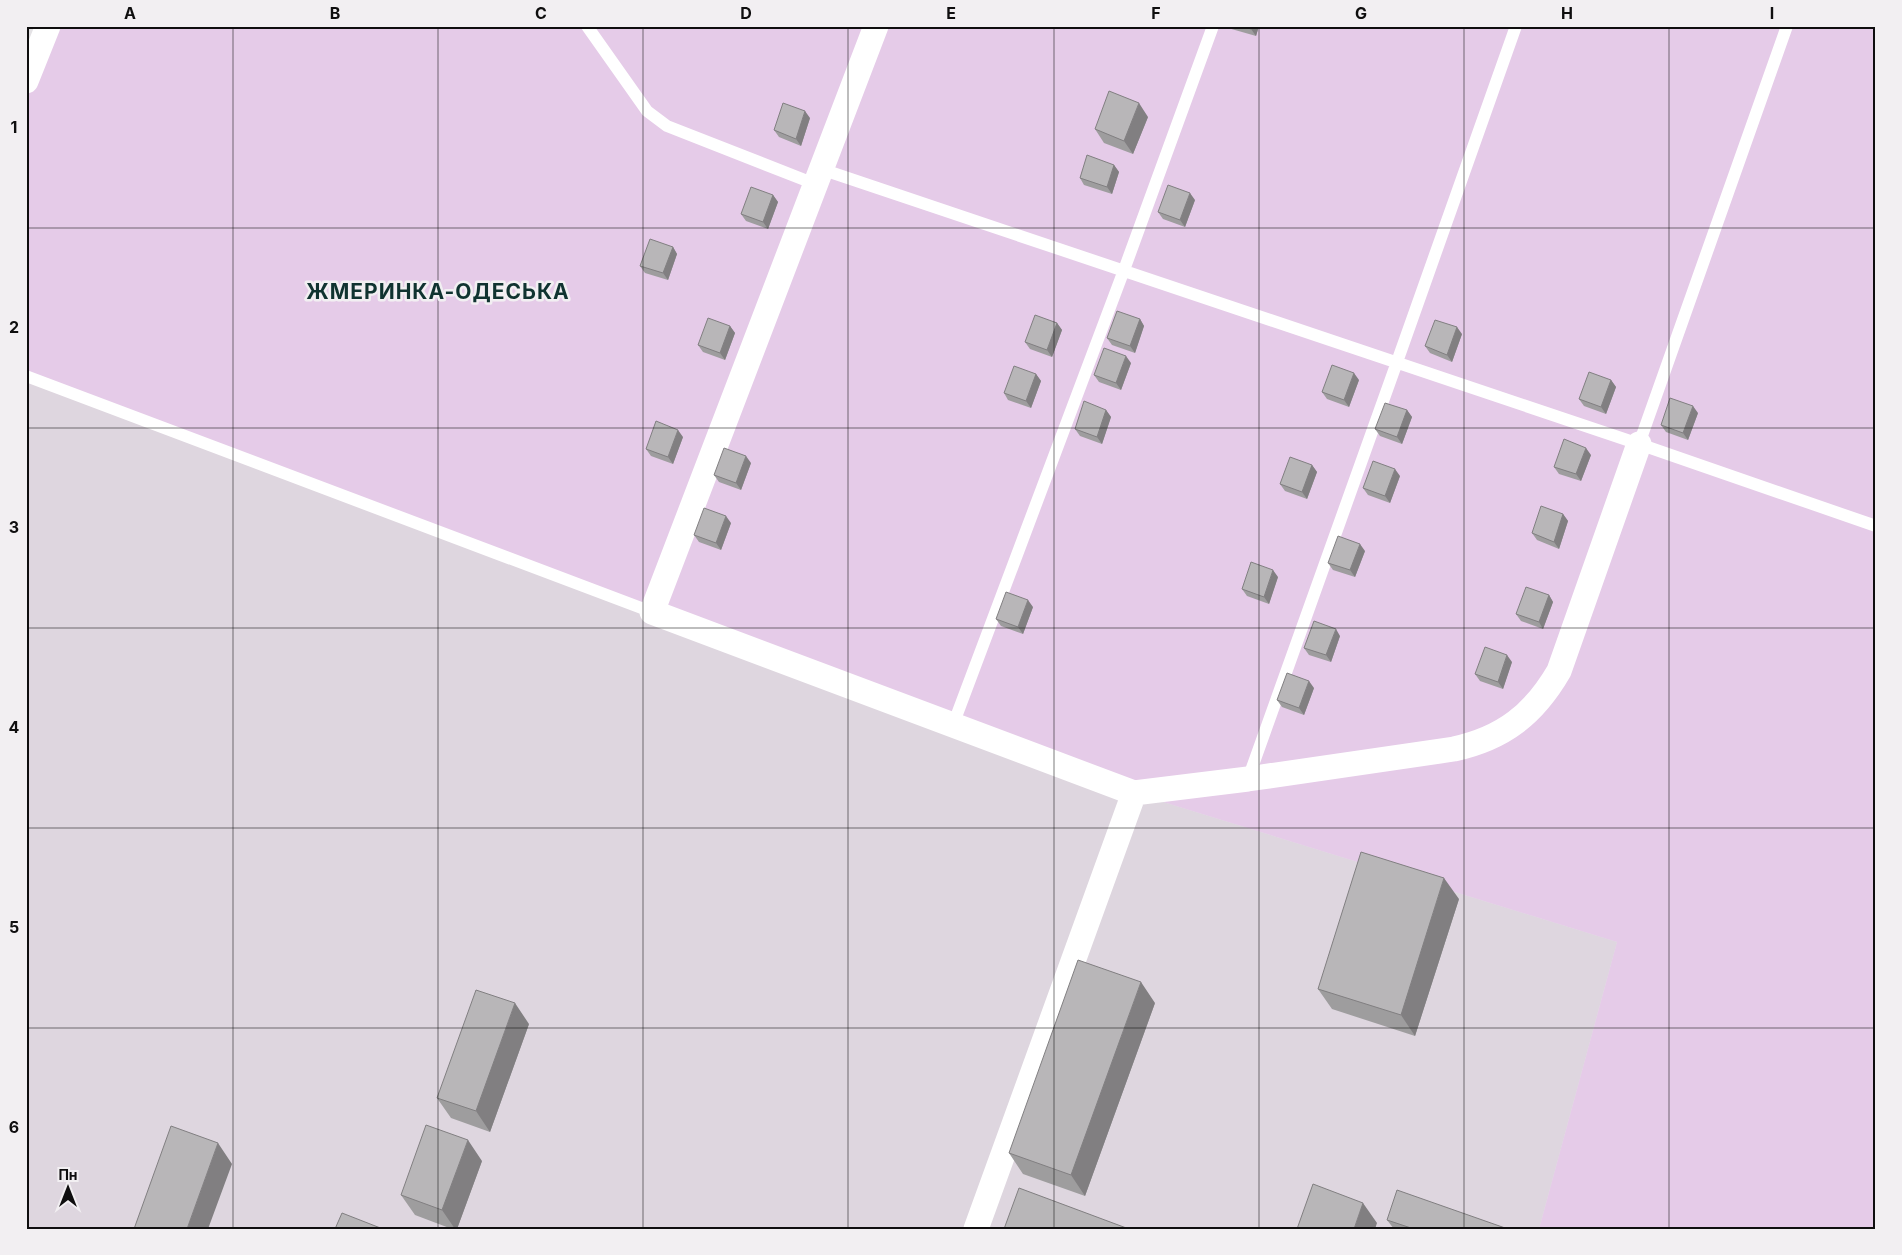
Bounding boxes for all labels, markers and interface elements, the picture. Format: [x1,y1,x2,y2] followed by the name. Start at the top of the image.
[124,3,136,23] text: A
[330,3,340,23] text: B
[535,3,547,23] text: C
[740,3,752,23] text: D
[946,3,956,23] text: E
[1151,3,1161,23] text: F
[1355,3,1367,23] text: G
[1561,3,1573,23] text: H
[1770,3,1774,23] text: I
[11,117,17,137] text: 1
[306,279,570,304] district label: ЖМЕРИНКА-ОДЕСЬКА
[9,317,19,337] text: 2
[9,517,19,537] text: 3
[9,717,20,737] text: 4
[9,917,19,937] text: 5
[9,1117,19,1137] text: 6
[42,1162,92,1212] north arrow
[58,1166,78,1183] text: Пн

